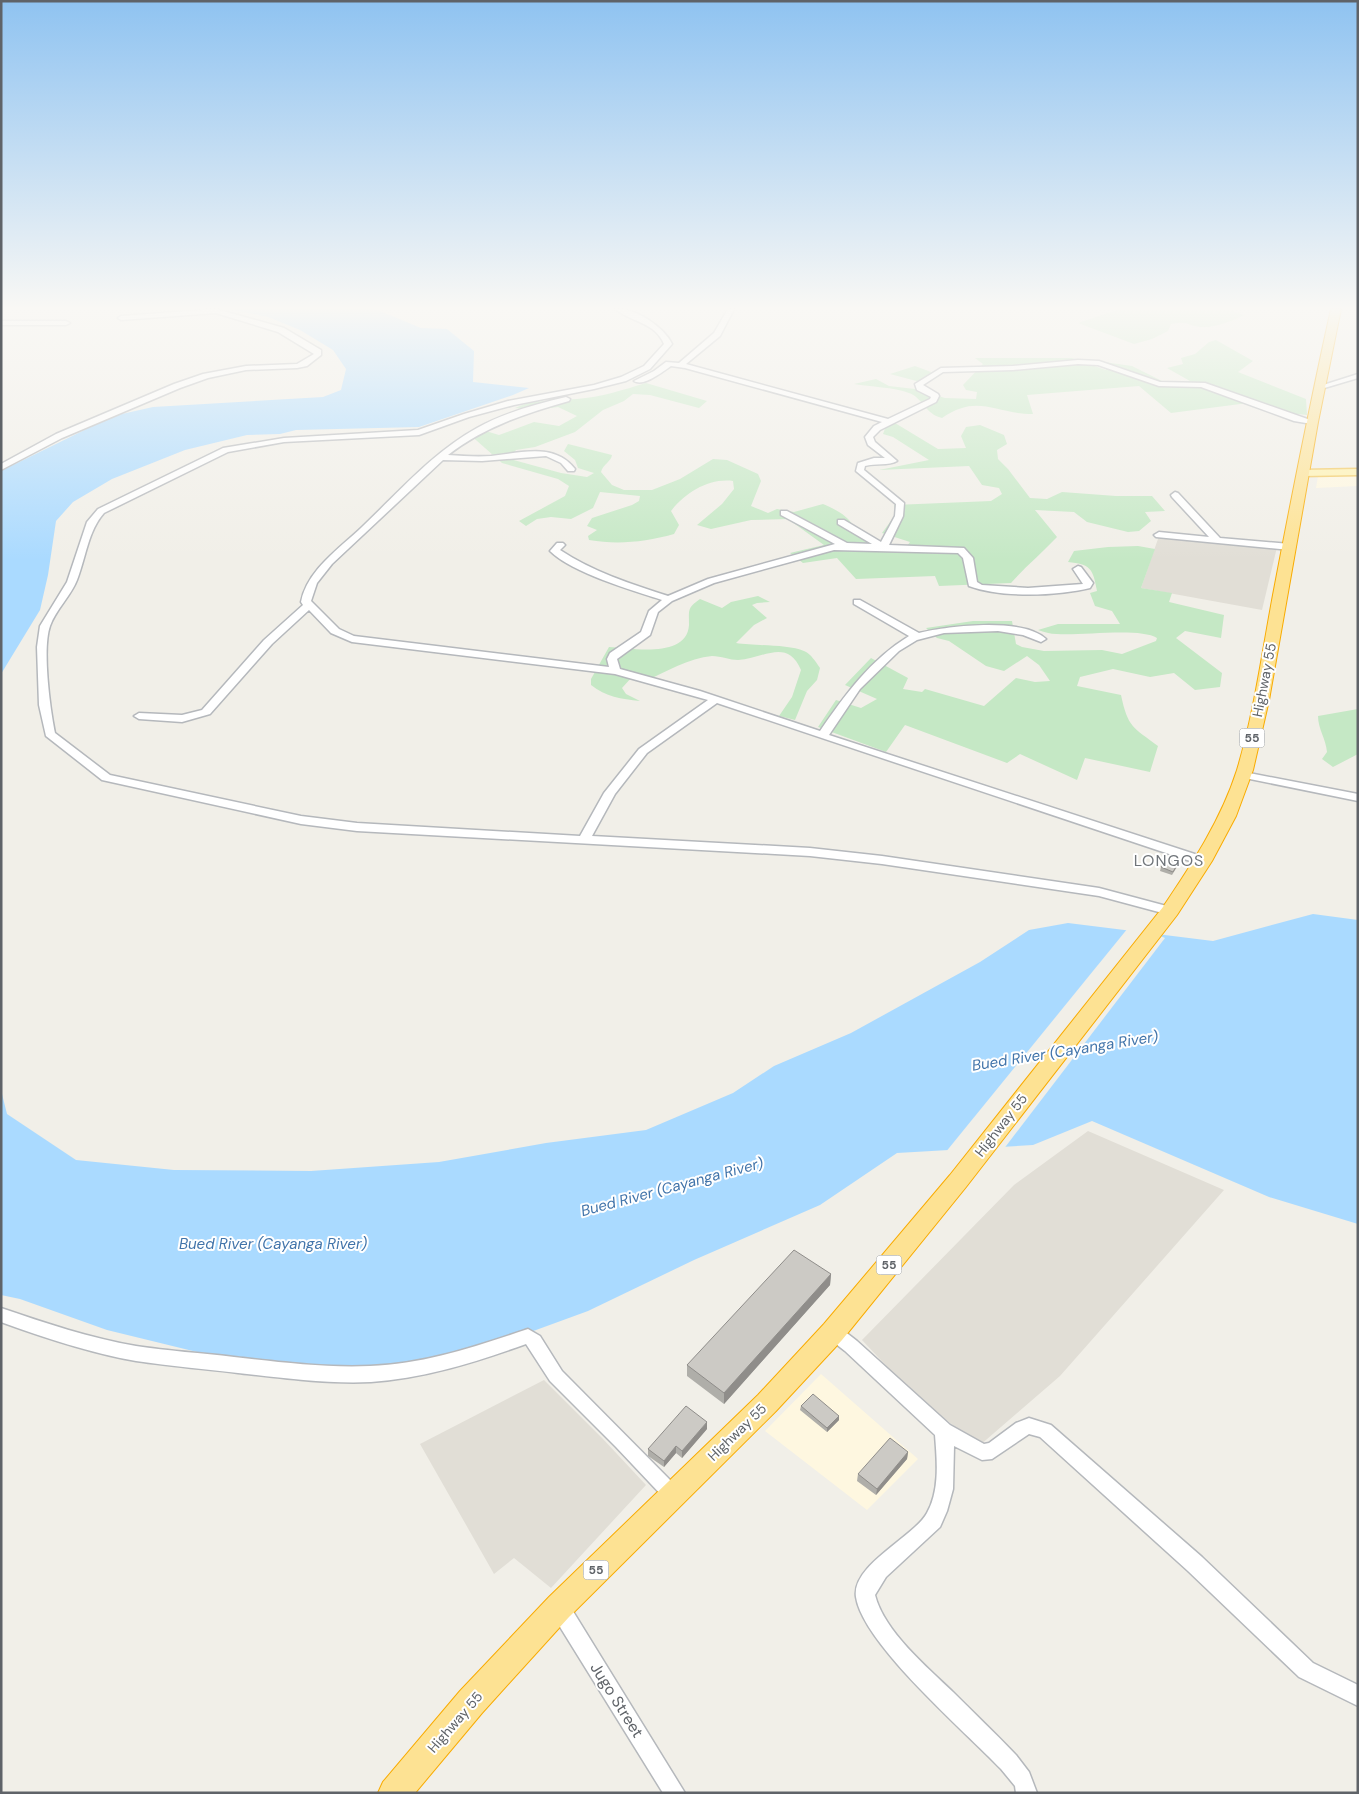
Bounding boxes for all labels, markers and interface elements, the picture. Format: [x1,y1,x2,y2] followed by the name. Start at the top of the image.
[1248,641,1280,719] street label: Highway 55
[1240,728,1264,748] road number: 55
[1134,850,1204,871] district label: LONGOS
[971,1026,1160,1076] water label: Bued River (Cayanga River)
[971,1090,1031,1160] street label: Highway 55
[579,1153,766,1221] water label: Bued River (Cayanga River)
[179,1234,367,1254] water label: Bued River (Cayanga River)
[876,1256,902,1274] road number: 55
[704,1399,770,1465] street label: Highway 55
[584,1560,608,1580] road number: 55
[586,1658,648,1742] street label: Jugo Street
[424,1688,486,1756] street label: Highway 55

